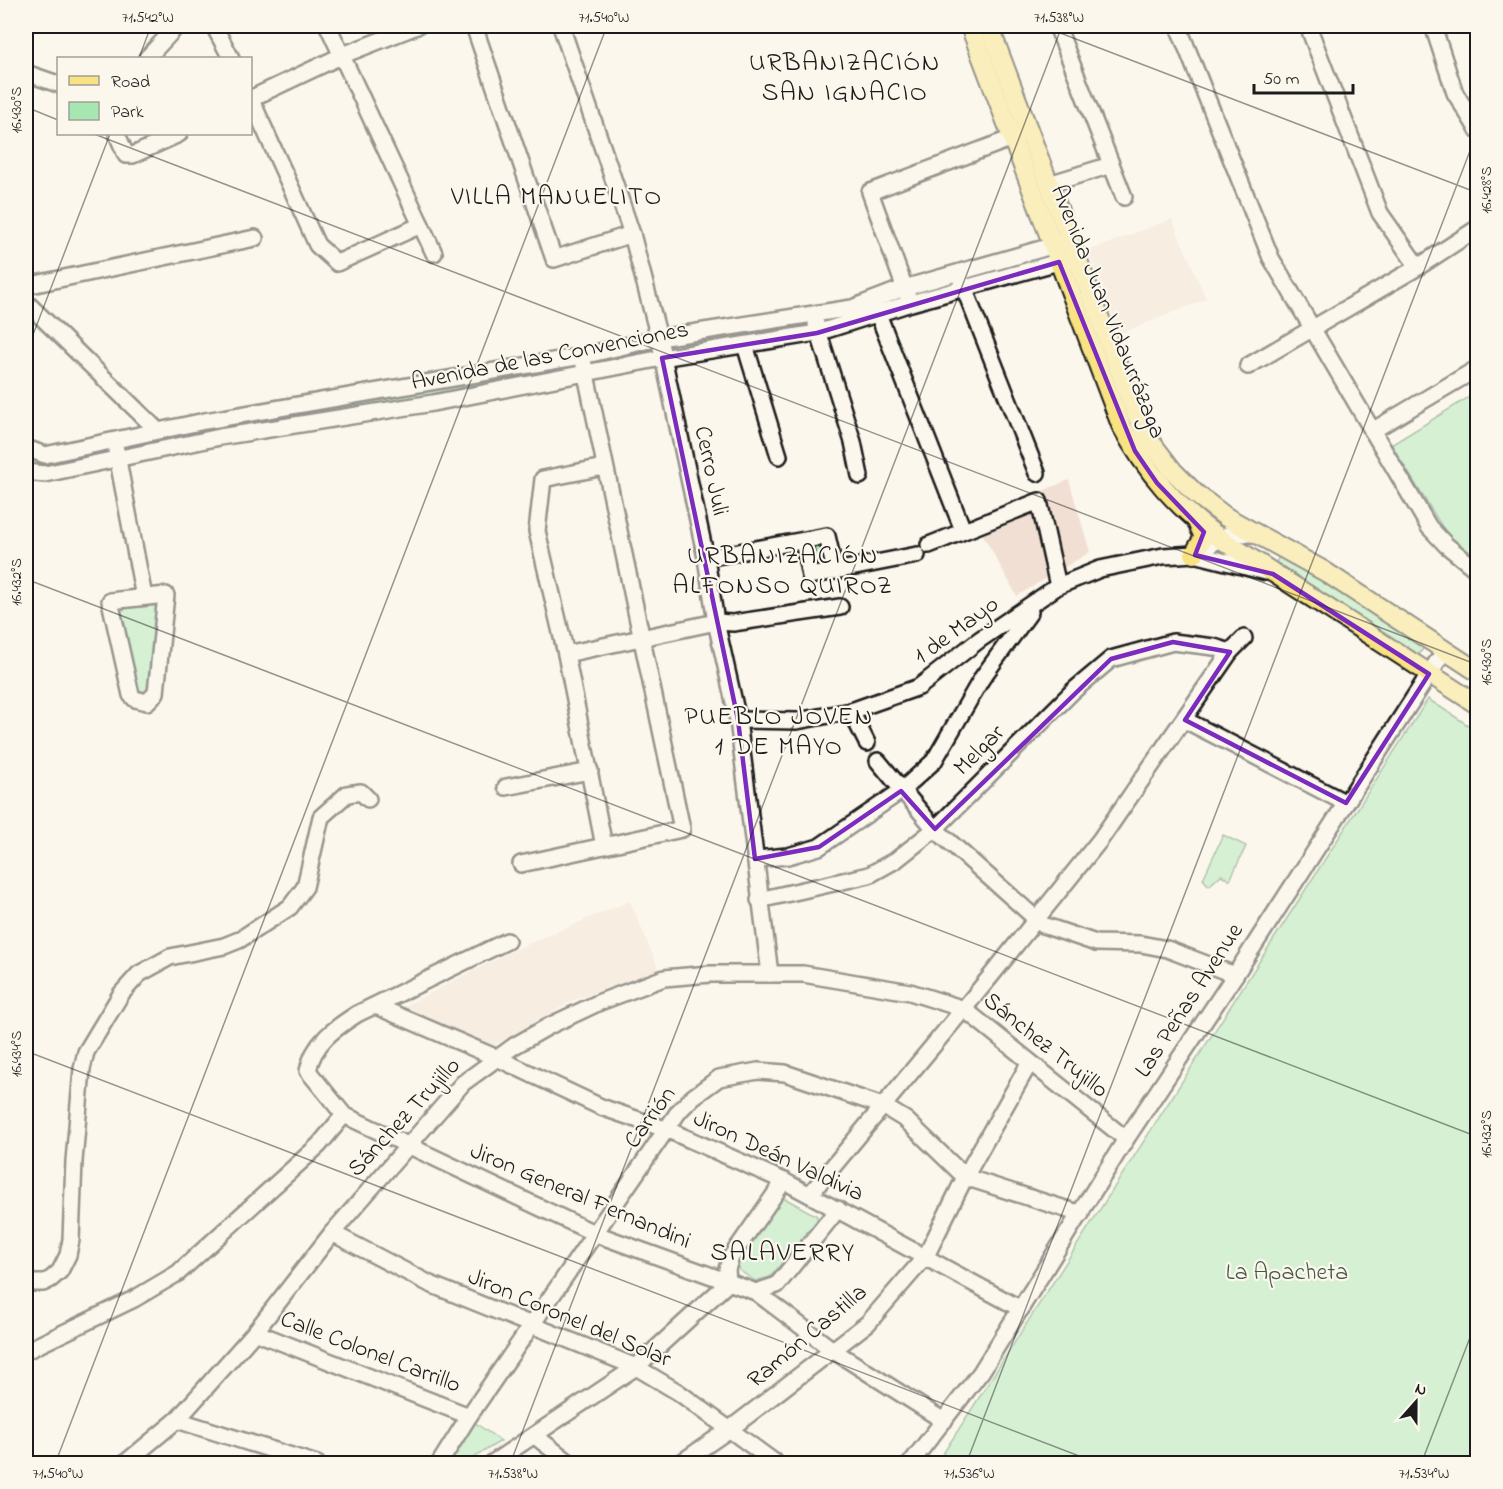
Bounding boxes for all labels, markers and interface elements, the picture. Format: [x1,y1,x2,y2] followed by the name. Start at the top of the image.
[122,7,174,29] text: 71.542°W
[579,7,629,29] text: 71.540°W
[1034,7,1084,29] text: 71.538°W
[749,45,941,113] district label: URBANIZACIÓN SAN IGNACIO
[57,57,252,135] legend
[1254,57,1353,95] scale bar
[1263,67,1300,93] text: 50 m
[111,70,150,96] text: Road
[6,86,28,133] text: 16.430°S
[111,100,144,126] text: Park
[1476,166,1498,214] text: 16.428°S
[450,179,663,217] district label: VILLA MANUELITO
[1040,180,1174,444] street label: Avenida Juan Vidaurrázaga
[408,313,692,401] street label: Avenida de las Convenciones
[683,423,737,519] street label: Cerro Juli
[673,538,893,606] district label: URBANIZACIÓN ALFONSO QUIROZ
[6,558,28,606] text: 16.432°S
[907,588,1007,675] street label: 1 de Mayo
[1476,638,1498,685] text: 16.430°S
[684,699,874,767] district label: PUEBLO JOVEN 1 DE MAYO
[946,717,1014,785] street label: Melgar
[1127,917,1253,1085] street label: Las Peñas Avenue
[975,984,1115,1108] street label: Sánchez Trujillo
[6,1030,28,1077] text: 16.434°S
[340,1050,470,1186] street label: Sánchez Trujillo
[616,1080,686,1156] street label: Carrión
[687,1102,869,1212] street label: Jiron Deán Valdivia
[1476,1110,1498,1158] text: 16.432°S
[464,1135,696,1259] street label: Jiron General Fernandini
[710,1234,856,1273] district label: SALAVERRY
[1226,1256,1348,1291] park label: La Apacheta
[462,1260,677,1378] street label: Jiron Coronel del Solar
[740,1276,876,1398] street label: Ramón Castilla
[275,1302,465,1404] street label: Calle Colonel Carrillo
[1386,1372,1446,1432] north arrow
[1411,1377,1430,1403] text: N
[33,1463,83,1485] text: 71.540°W
[488,1463,538,1485] text: 71.538°W
[943,1463,995,1485] text: 71.536°W
[1399,1463,1449,1485] text: 71.534°W

